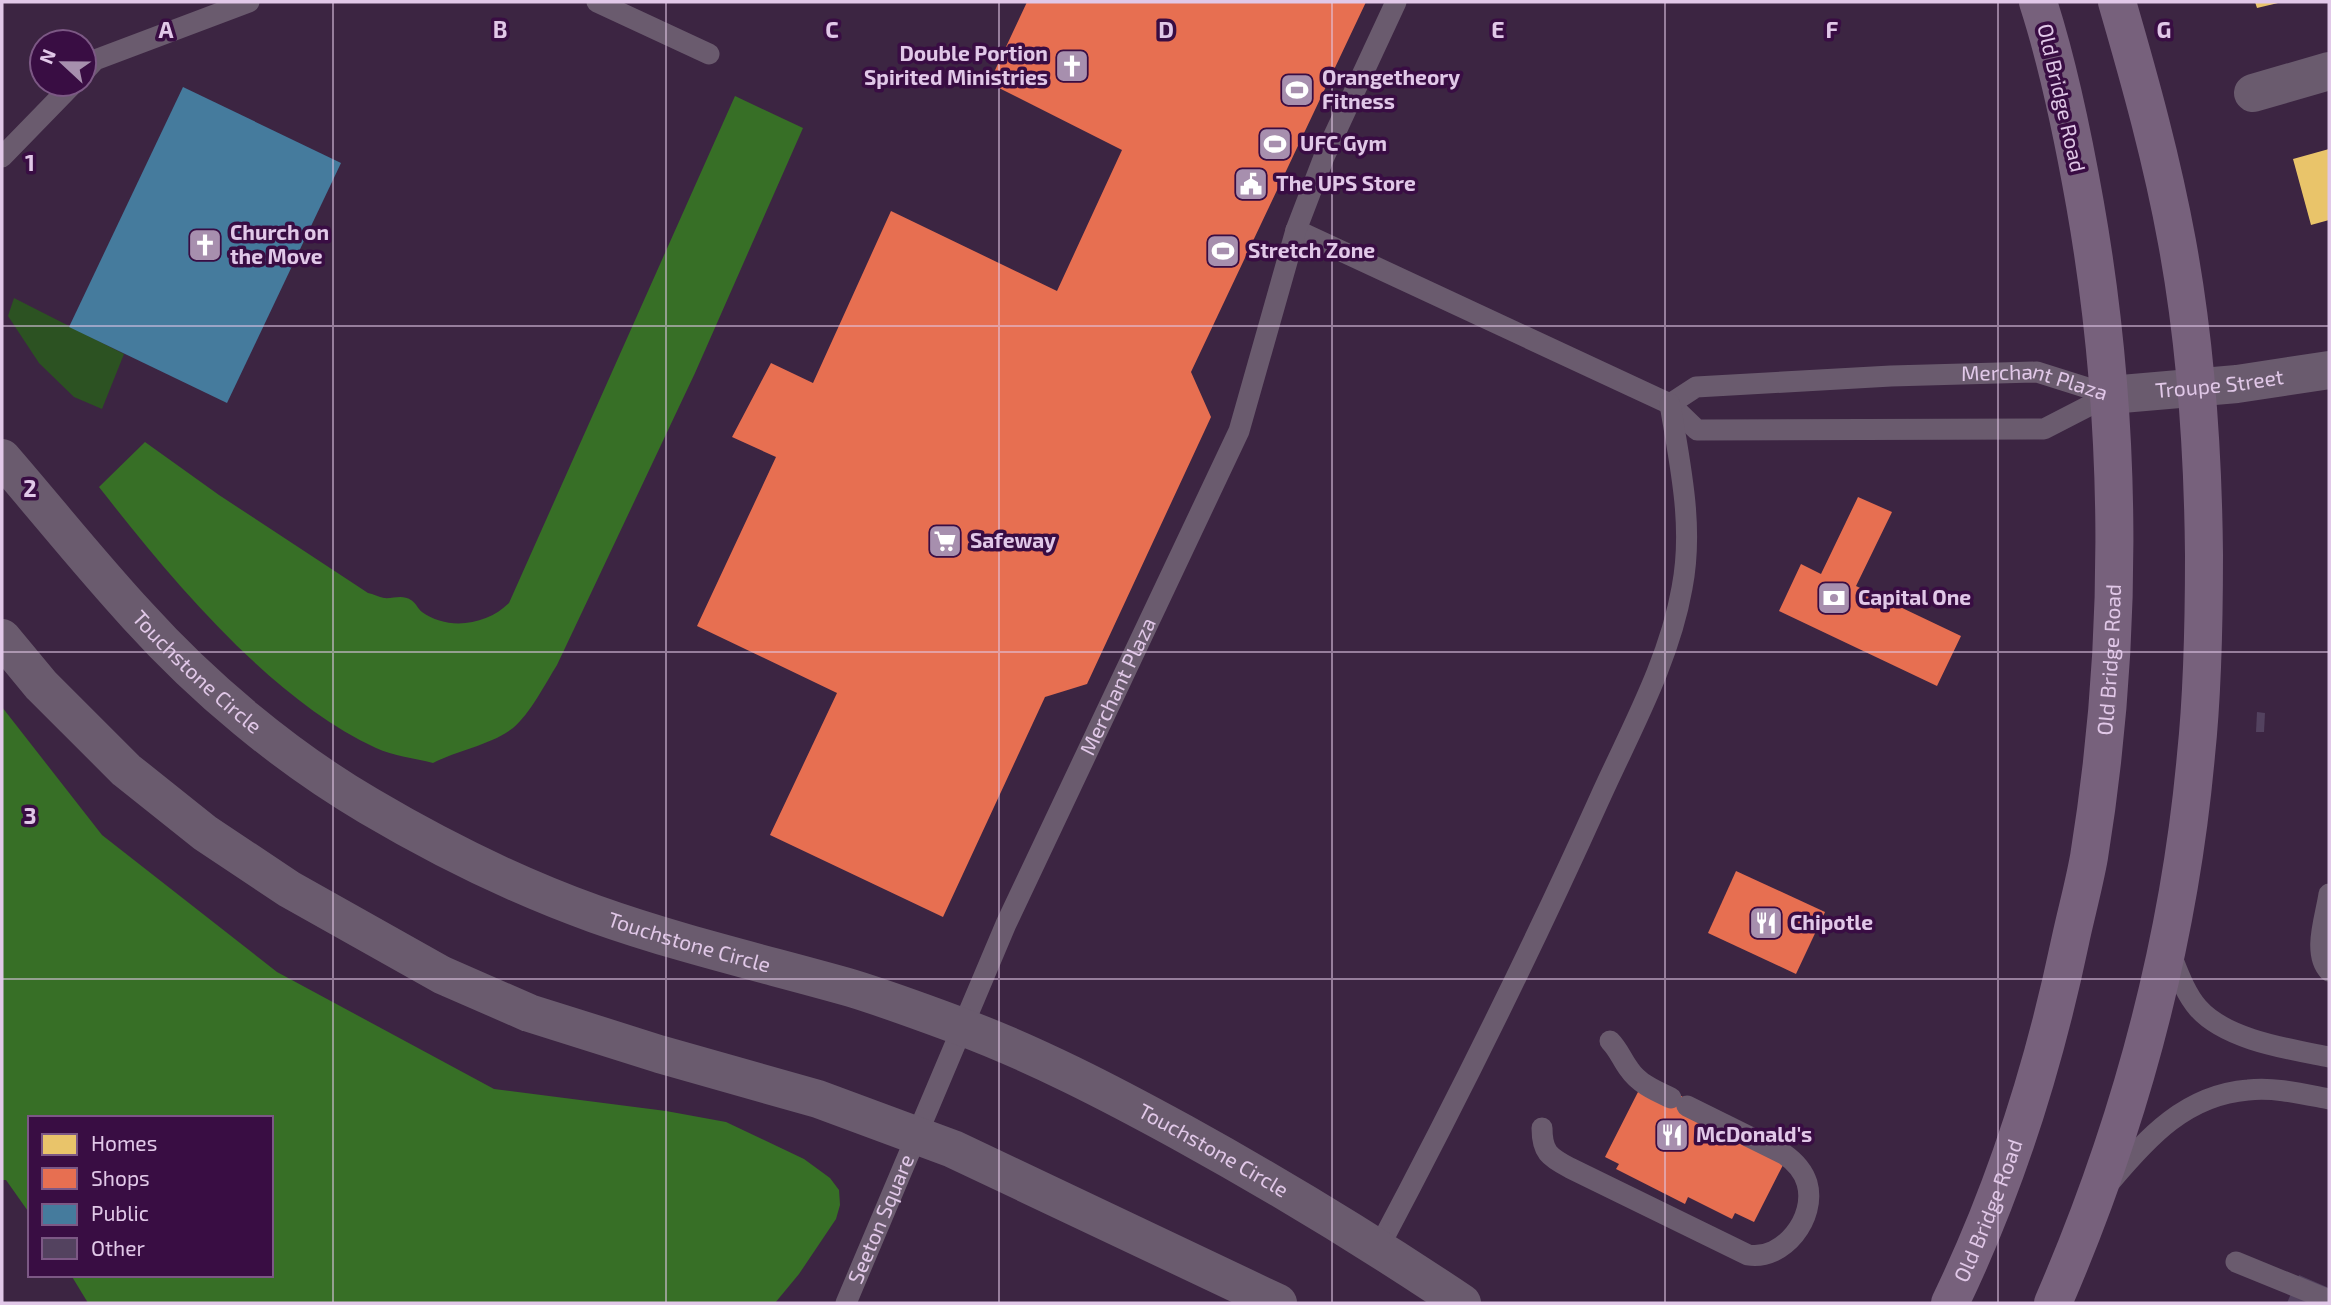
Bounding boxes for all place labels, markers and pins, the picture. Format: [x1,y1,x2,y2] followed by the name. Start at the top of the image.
[864,40,1048,89] place label: Double Portion Spirited Ministries
[1053,47,1091,85] church icon: Double Portion Spirited Ministries
[1322,64,1460,113] place label: Orangetheory Fitness
[1278,71,1316,109] sports icon: Orangetheory Fitness
[1256,125,1294,163] sports icon: UFC Gym
[1300,130,1387,156] place label: UFC Gym
[1232,165,1270,203] public building icon: The UPS Store
[1276,170,1416,195] place label: The UPS Store
[230,219,329,268] place label: Church on the Move
[186,226,224,264] church icon: Church on the Move
[1204,232,1242,270] sports icon: Stretch Zone
[1248,237,1375,262] place label: Stretch Zone
[926,522,964,560] supermarket icon: Safeway
[970,527,1056,553] place label: Safeway
[1815,579,1853,617] bank icon: Capital One
[1858,584,1971,609] place label: Capital One
[1747,904,1785,942] restaurant icon: Chipotle
[1790,909,1873,934] place label: Chipotle
[1653,1116,1691,1154] restaurant icon: McDonald's
[1696,1121,1812,1146] place label: McDonald's

